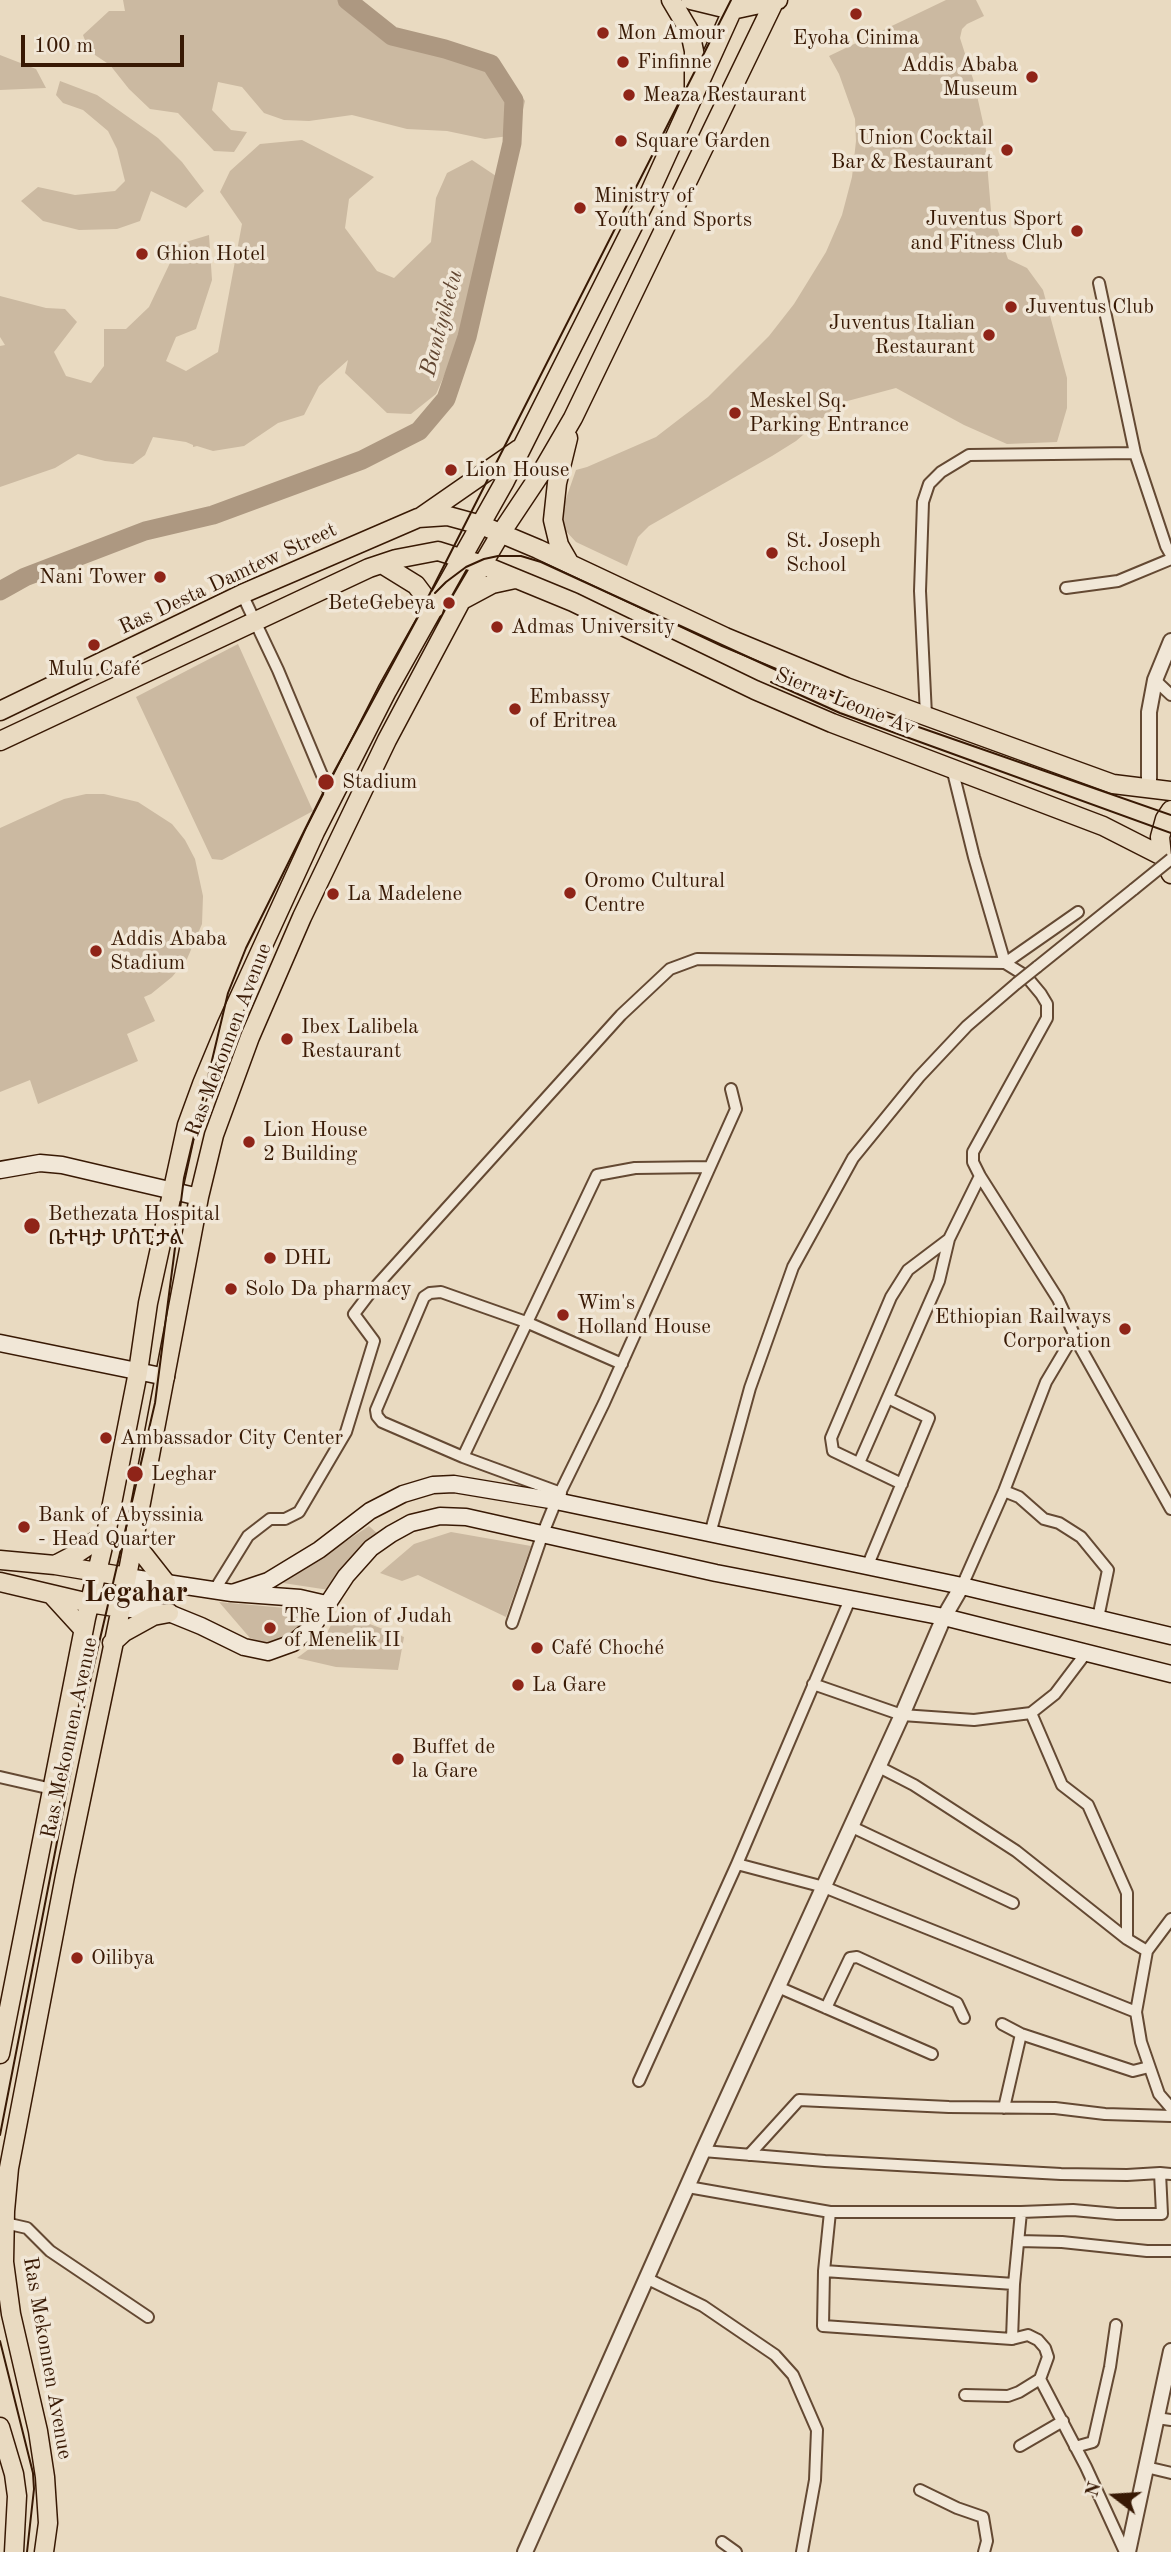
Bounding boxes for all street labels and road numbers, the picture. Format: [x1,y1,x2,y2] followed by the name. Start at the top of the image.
[115,517,341,641] street label: Ras Desta Damtew Street
[771,662,919,742] street label: Sierra Leone Av
[180,940,278,1140] street label: Ras Mekonnen Avenue
[36,1635,104,1841] street label: Ras Mekonnen Avenue
[17,2255,77,2461] street label: Ras Mekonnen Avenue

